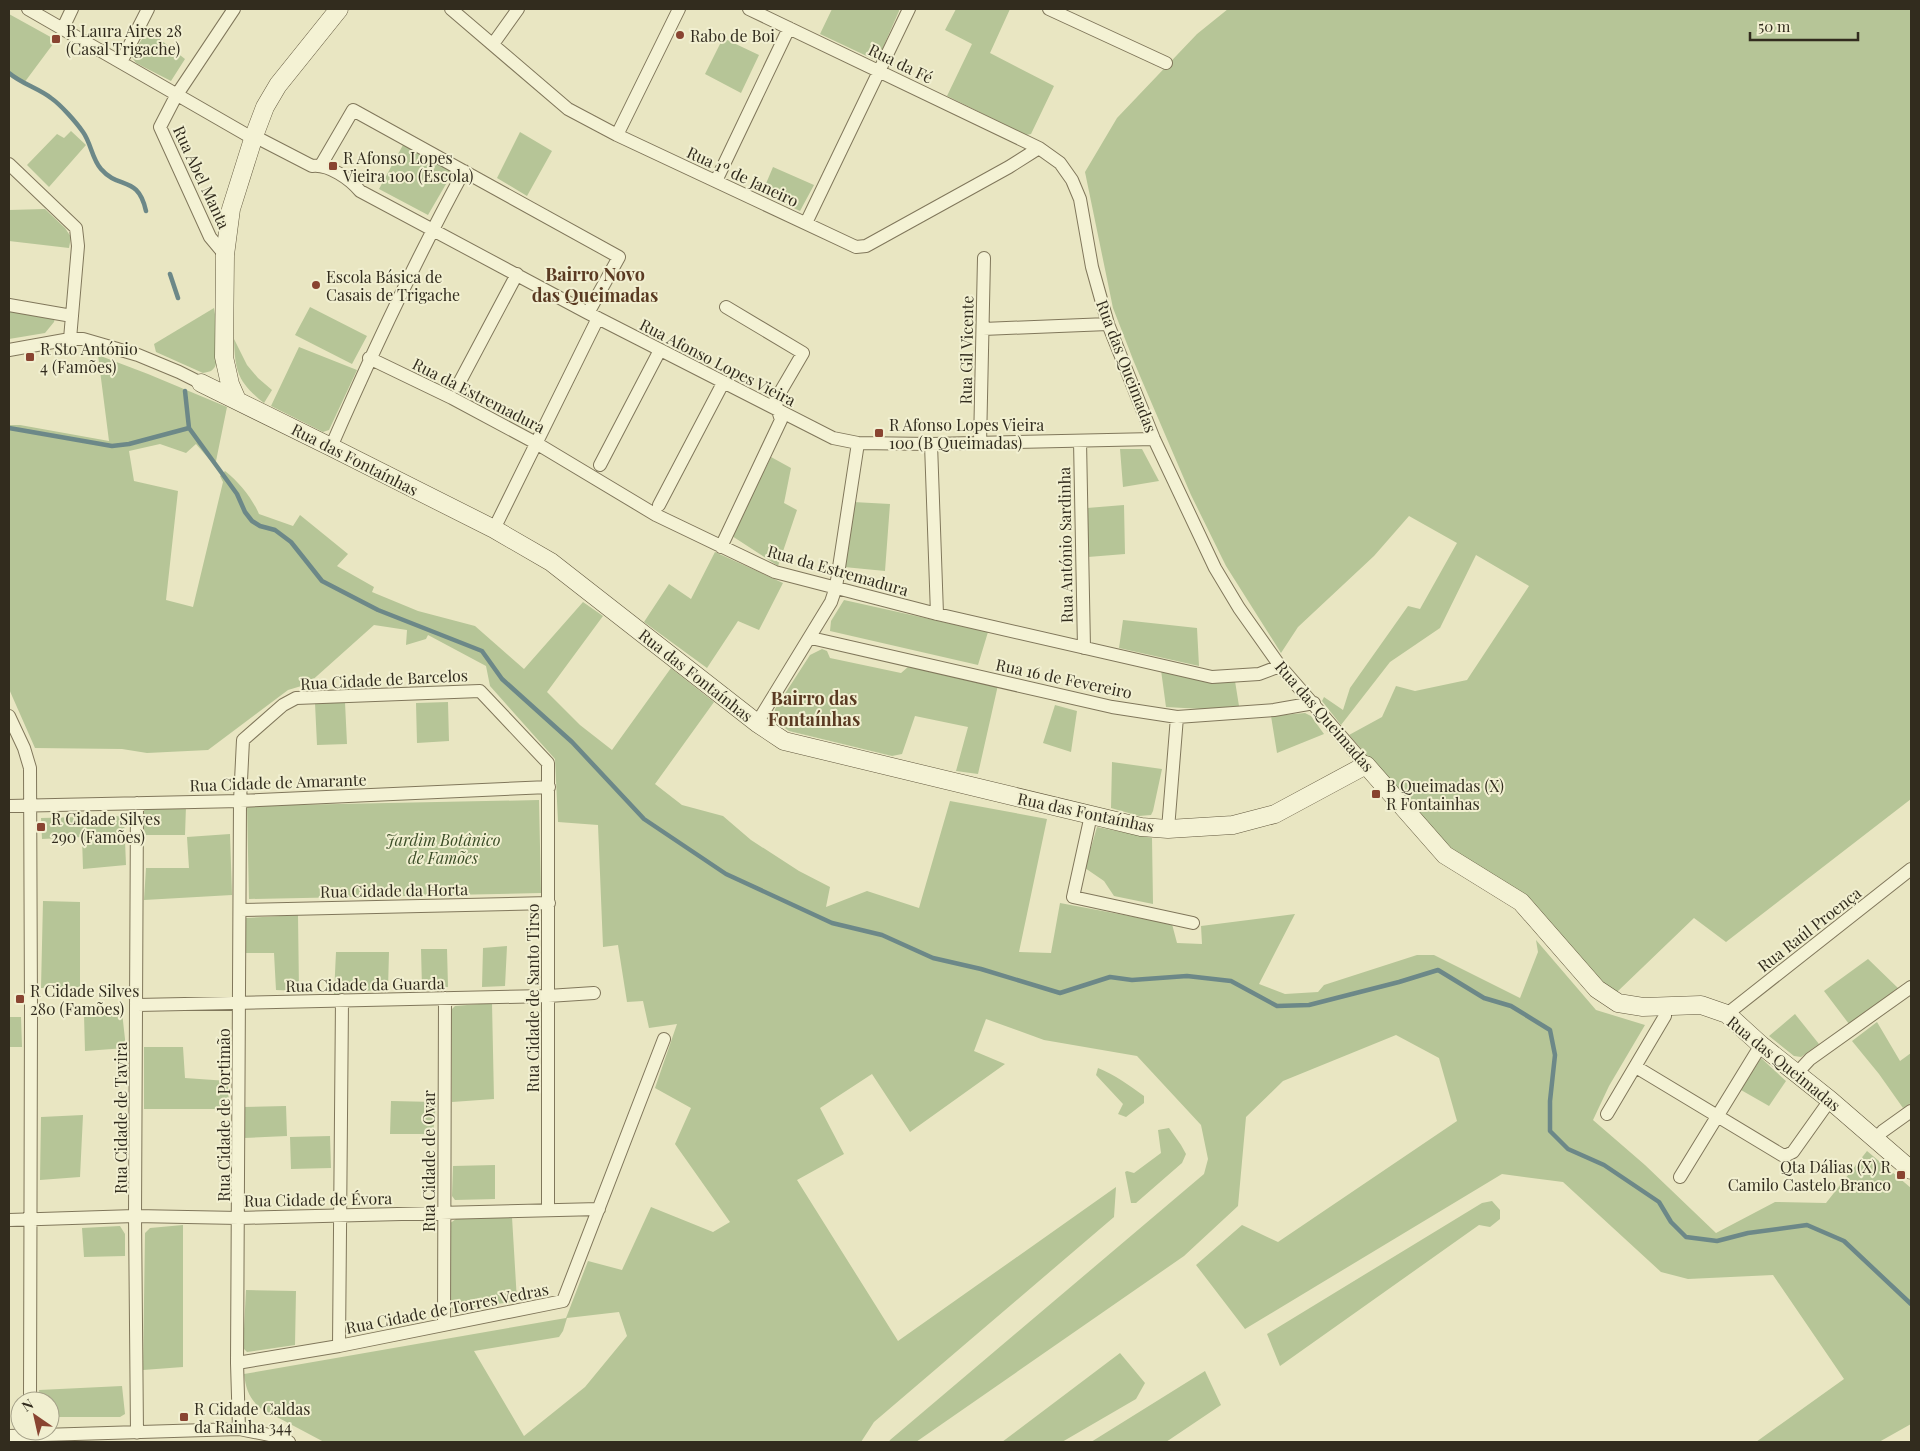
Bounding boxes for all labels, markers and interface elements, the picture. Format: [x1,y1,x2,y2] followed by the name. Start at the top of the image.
[1750,10,1858,42] scale bar
[1758,16,1791,36] text: 50 m
[66,20,182,59] place label: R Laura Aires 28 (Casal Trigache)
[690,25,775,46] place label: Rabo de Boi
[674,29,686,41] marker: Rabo de Boi
[50,33,62,45] marker: R Laura Aires 28 (Casal Trigache)
[865,38,937,88] street label: Rua da Fé
[169,122,235,232] street label: Rua Abel Manta
[684,141,802,211] street label: Rua 1º de Janeiro
[342,147,474,186] place label: R Afonso Lopes Vieira 100 (Escola)
[327,160,339,172] marker: R Afonso Lopes Vieira 100 (Escola)
[532,262,658,307] district label: Bairro Novo das Queimadas
[326,266,460,305] place label: Escola Básica de Casais de Trigache
[310,279,322,291] marker: Escola Básica de Casais de Trigache
[955,295,977,405] street label: Rua Gil Vicente
[1092,297,1162,435] street label: Rua das Queimadas
[636,313,800,411] street label: Rua Afonso Lopes Vieira
[40,338,138,377] place label: R Sto António 4 (Famões)
[24,351,36,363] marker: R Sto António 4 (Famões)
[409,353,549,437] street label: Rua da Estremadura
[889,414,1044,453] place label: R Afonso Lopes Vieira 100 (B Queimadas)
[288,418,422,500] street label: Rua das Fontaínhas
[873,427,885,439] marker: R Afonso Lopes Vieira 100 (B Queimadas)
[1053,467,1077,623] street label: Rua António Sardinha
[765,540,911,600] street label: Rua da Estremadura
[635,624,757,726] street label: Rua das Fontaínhas
[994,653,1134,703] street label: Rua 16 de Fevereiro
[1271,656,1379,776] street label: Rua das Queimadas
[300,664,468,694] street label: Rua Cidade de Barcelos
[768,686,860,731] district label: Bairro das Fontaínhas
[189,768,367,796] street label: Rua Cidade de Amarante
[1386,775,1504,814] place label: B Queimadas (X) R Fontainhas
[1016,787,1156,837] street label: Rua das Fontaínhas
[1370,788,1382,800] marker: B Queimadas (X) R Fontainhas
[51,808,160,847] place label: R Cidade Silves 290 (Famões)
[35,821,47,833] marker: R Cidade Silves 290 (Famões)
[385,829,501,868] park label: Jardim Botânico de Famões
[320,878,468,902] street label: Rua Cidade da Horta
[1753,882,1865,976] street label: Rua Raúl Proença
[522,903,543,1093] street label: Rua Cidade de Santo Tirso
[285,972,445,996] street label: Rua Cidade da Guarda
[30,980,139,1019] place label: R Cidade Silves 280 (Famões)
[14,993,26,1005] marker: R Cidade Silves 280 (Famões)
[1723,1011,1845,1115] street label: Rua das Queimadas
[213,1028,234,1202] street label: Rua Cidade de Portimão
[110,1042,131,1194] street label: Rua Cidade de Tavira
[418,1090,439,1232] street label: Rua Cidade de Ovar
[1728,1156,1892,1195] place label: Qta Dálias (X) R Camilo Castelo Branco
[1895,1169,1907,1181] marker: Qta Dálias (X) R Camilo Castelo Branco
[244,1187,392,1211] street label: Rua Cidade de Évora
[344,1278,550,1338] street label: Rua Cidade de Torres Vedras
[10,1391,60,1441] north arrow
[18,1394,37,1416] text: N
[194,1398,310,1437] place label: R Cidade Caldas da Rainha 344
[178,1411,190,1423] marker: R Cidade Caldas da Rainha 344

